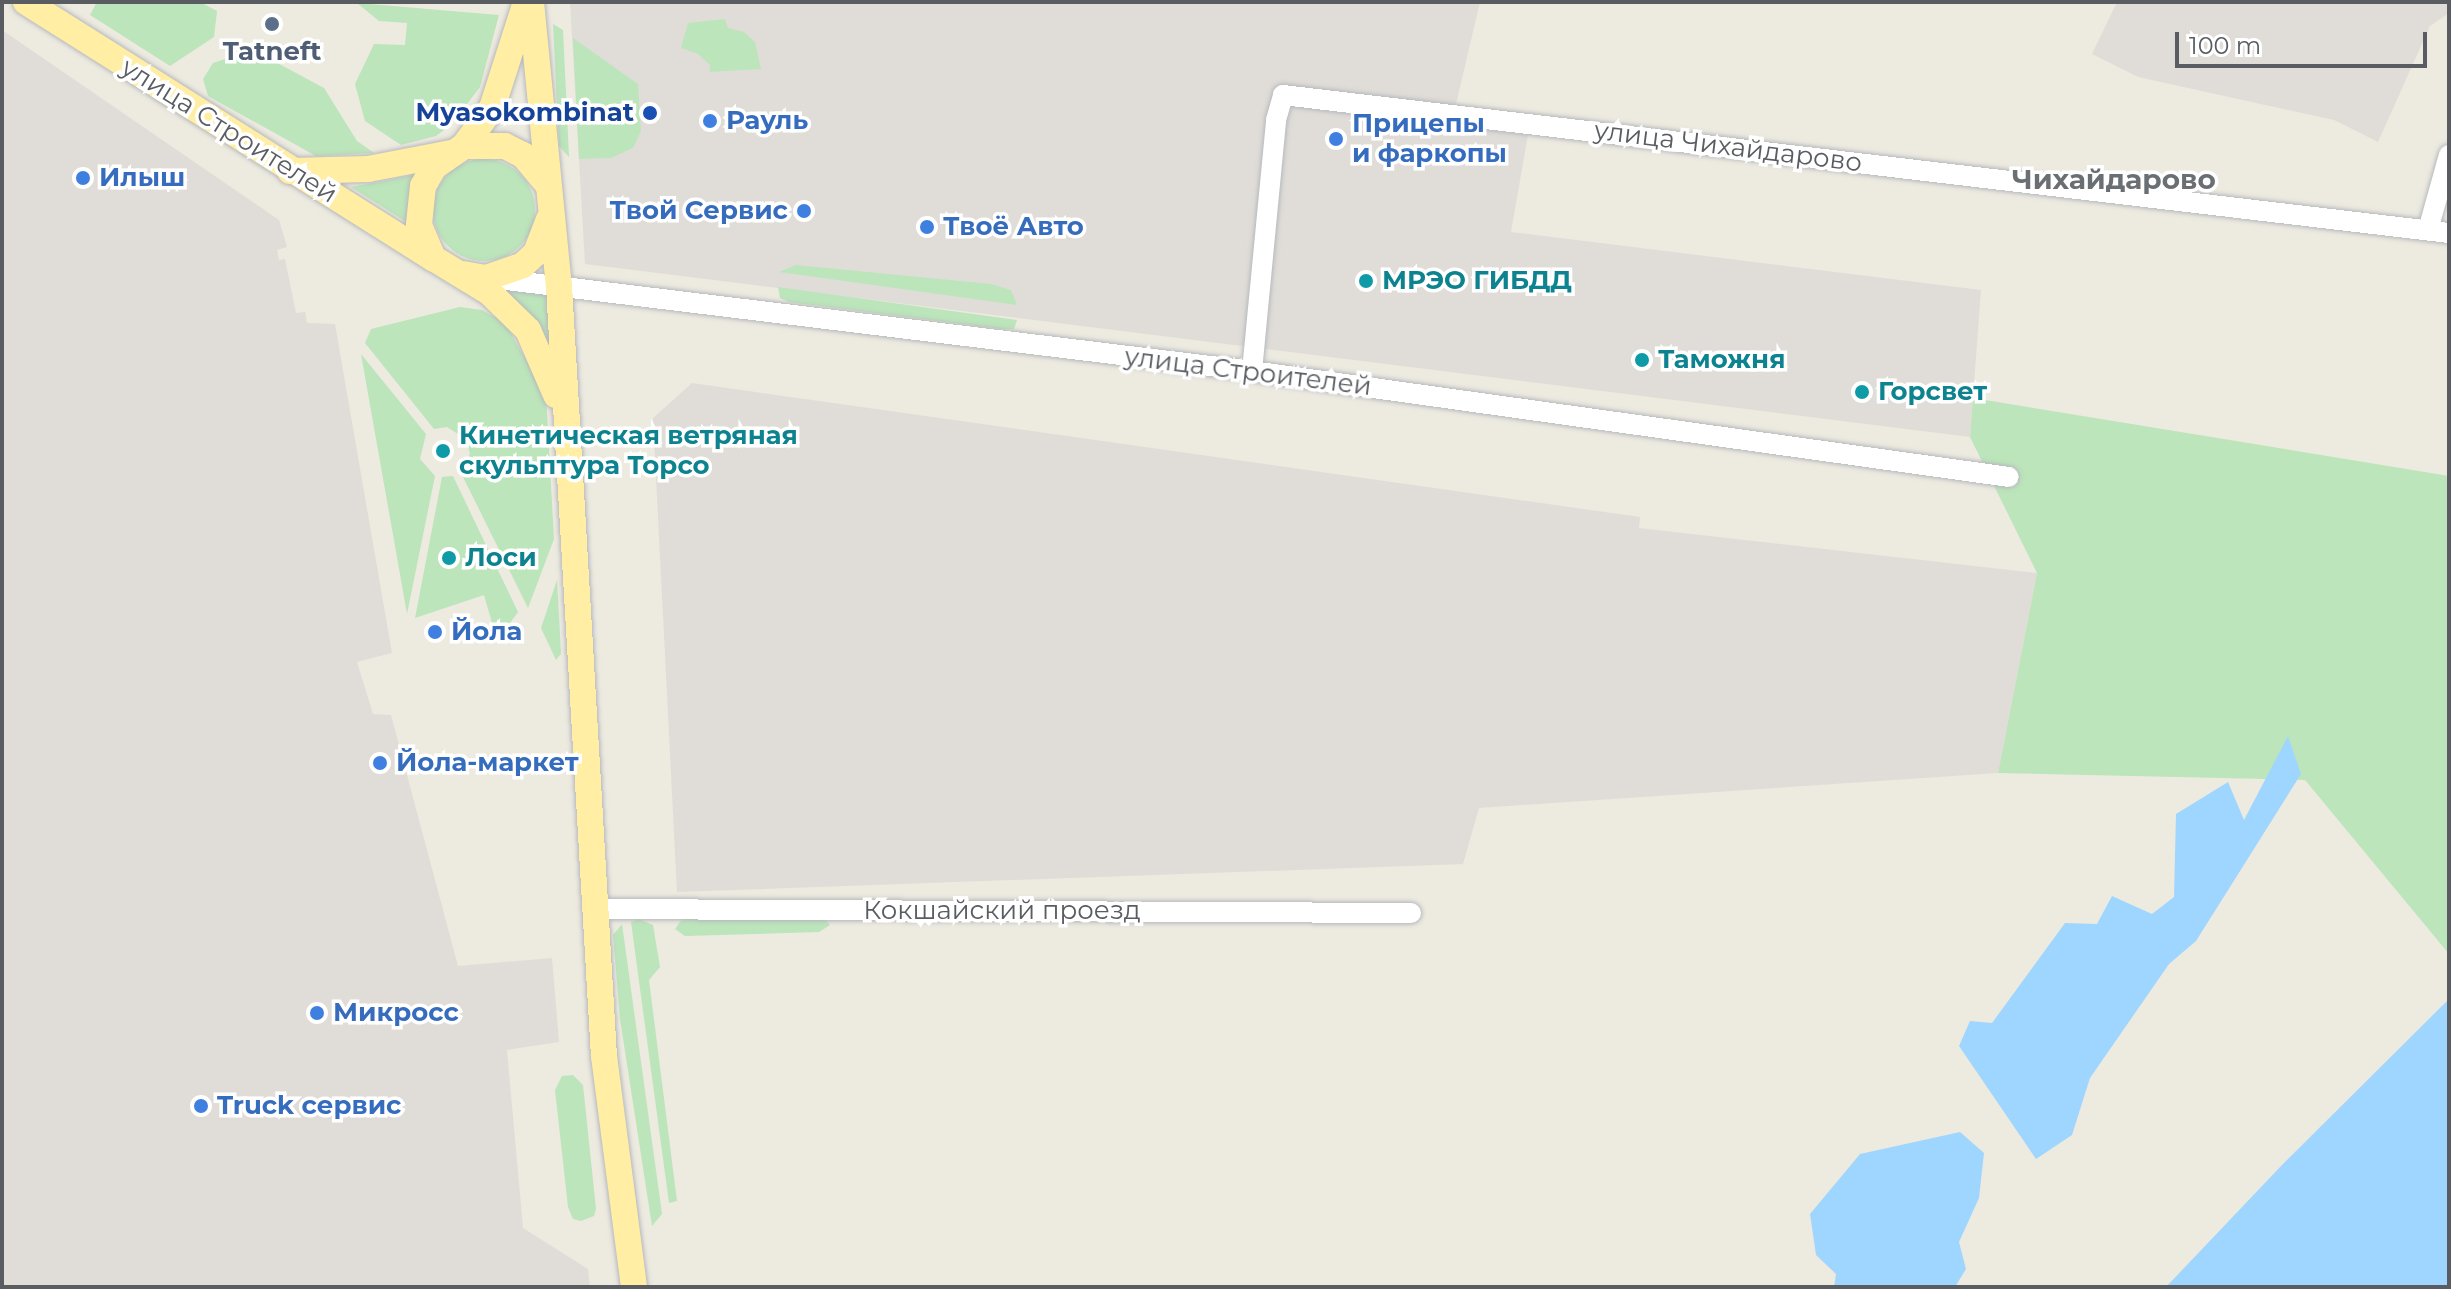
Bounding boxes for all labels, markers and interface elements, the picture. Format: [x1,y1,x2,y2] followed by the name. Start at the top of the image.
[263,15,281,33] marker: Tatneft
[2179,16,2431,66] scale bar
[2189,31,2261,60] text: 100 m
[223,36,321,68] place label: Tatneft
[115,52,343,210] street label: улица Строителей
[415,97,634,129] place label: Myasokombinat
[641,104,659,122] marker: Myasokombinat
[726,105,808,137] place label: Рауль
[1352,108,1507,170] place label: Прицепы и фаркопы
[701,112,719,130] marker: Рауль
[1592,115,1864,179] street label: улица Чихайдарово
[1327,130,1345,148] marker: Прицепы и фаркопы
[99,162,185,194] place label: Илыш
[2012,162,2216,196] district label: Чихайдарово
[74,169,92,187] marker: Илыш
[610,195,788,227] place label: Твой Сервис
[795,202,813,220] marker: Твой Сервис
[943,211,1084,243] place label: Твоё Авто
[918,218,936,236] marker: Твоё Авто
[1382,265,1572,297] place label: МРЭО ГИБДД
[1357,272,1375,290] marker: МРЭО ГИБДД
[1123,341,1373,403] street label: улица Строителей
[1658,344,1785,376] place label: Таможня
[1633,351,1651,369] marker: Таможня
[1878,376,1987,408] place label: Горсвет
[1853,383,1871,401] marker: Горсвет
[459,420,798,482] place label: Кинетическая ветряная скульптура Торсо
[434,442,452,460] marker: Кинетическая ветряная скульптура Торсо
[465,542,537,574] place label: Лоси
[440,549,458,567] marker: Лоси
[451,616,522,648] place label: Йола
[426,623,444,641] marker: Йола
[396,747,579,779] place label: Йола-маркет
[371,754,389,772] marker: Йола-маркет
[863,895,1141,927] street label: Кокшайский проезд
[333,997,459,1029] place label: Микросс
[308,1004,326,1022] marker: Микросс
[217,1090,401,1122] place label: Truck сервис
[192,1097,210,1115] marker: Truck сервис

